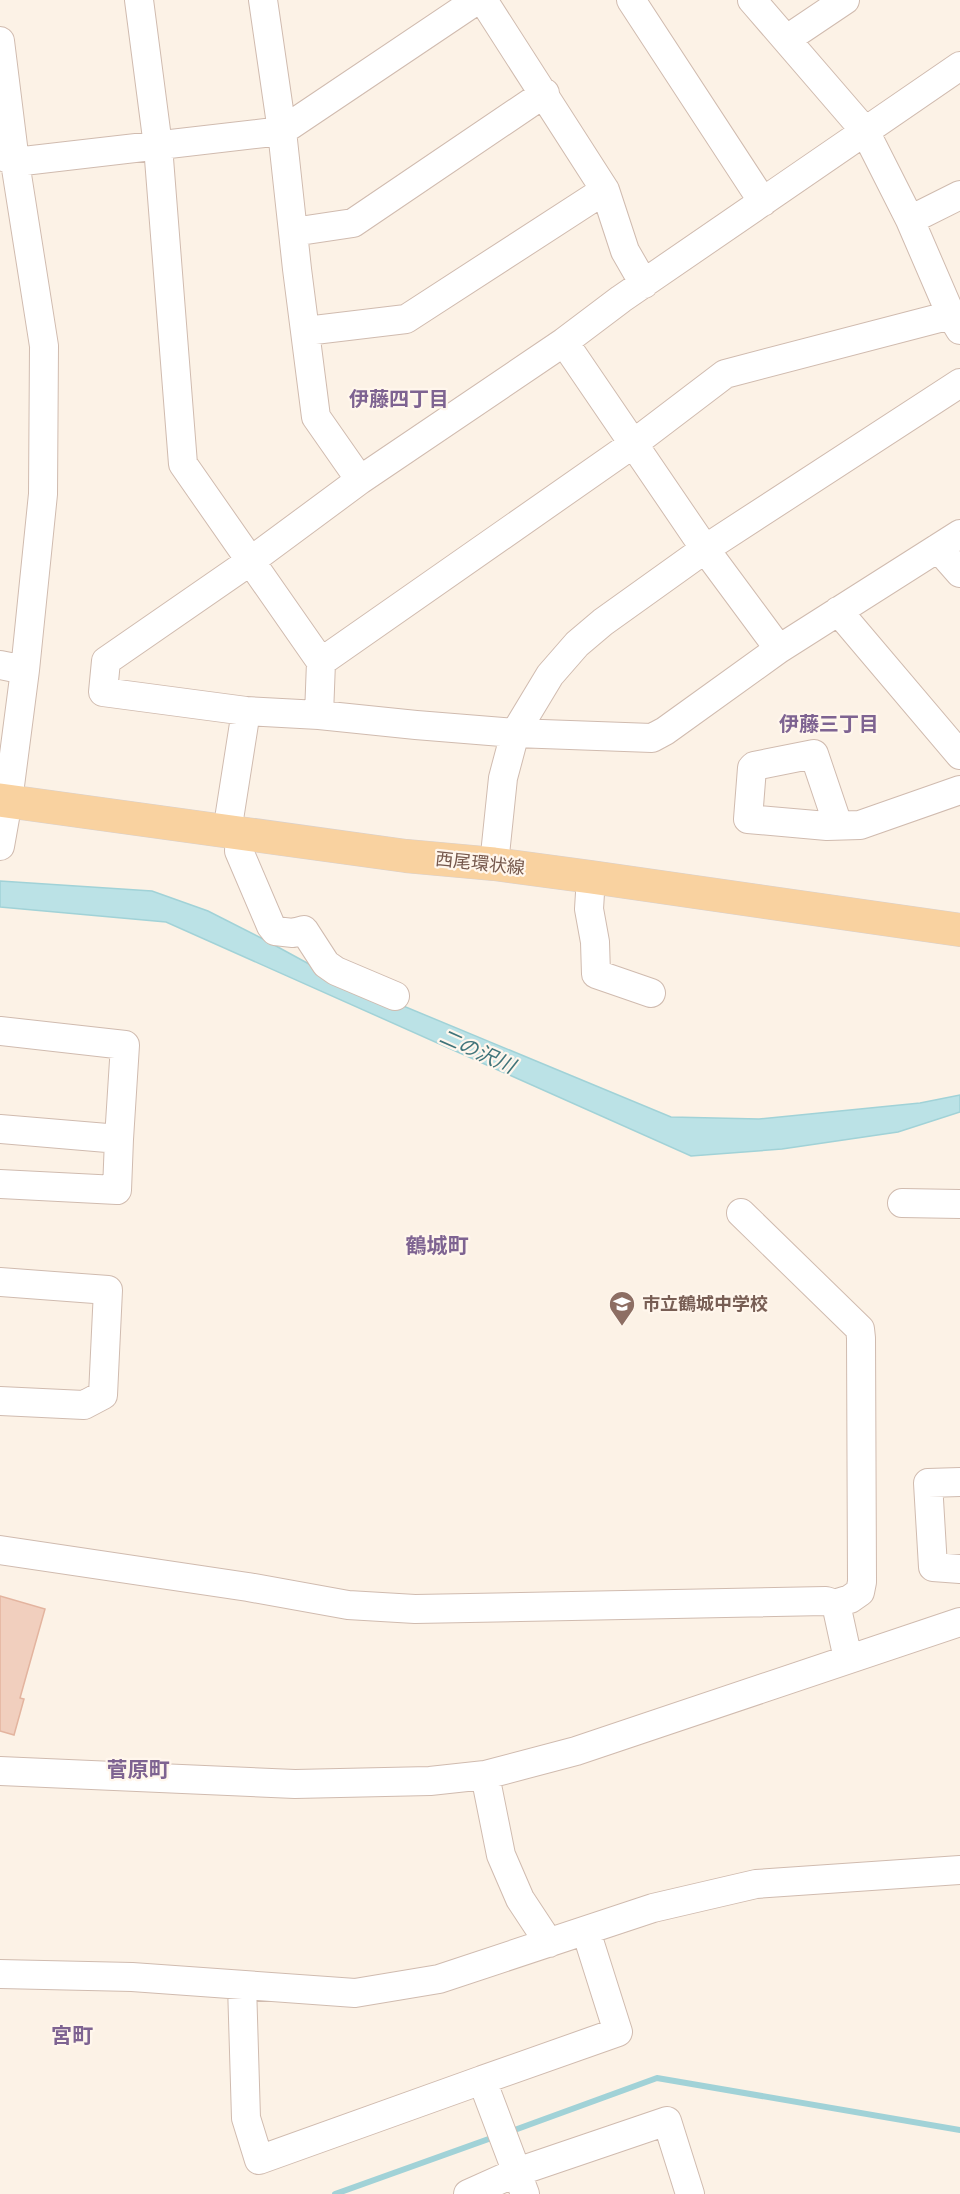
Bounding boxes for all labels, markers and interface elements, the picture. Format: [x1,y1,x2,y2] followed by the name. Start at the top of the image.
[349,386,449,414] district label: 伊藤四丁目
[779,711,879,739] district label: 伊藤三丁目
[434,847,526,881] street label: 西尾環状線
[435,1023,521,1082] water label: 二の沢川
[406,1231,469,1261] district label: 鶴城町
[607,1289,637,1327] school or university icon: 市立鶴城中学校
[642,1292,768,1317] place label: 市立鶴城中学校
[107,1755,170,1785] district label: 菅原町
[51,2021,93,2051] district label: 宮町

